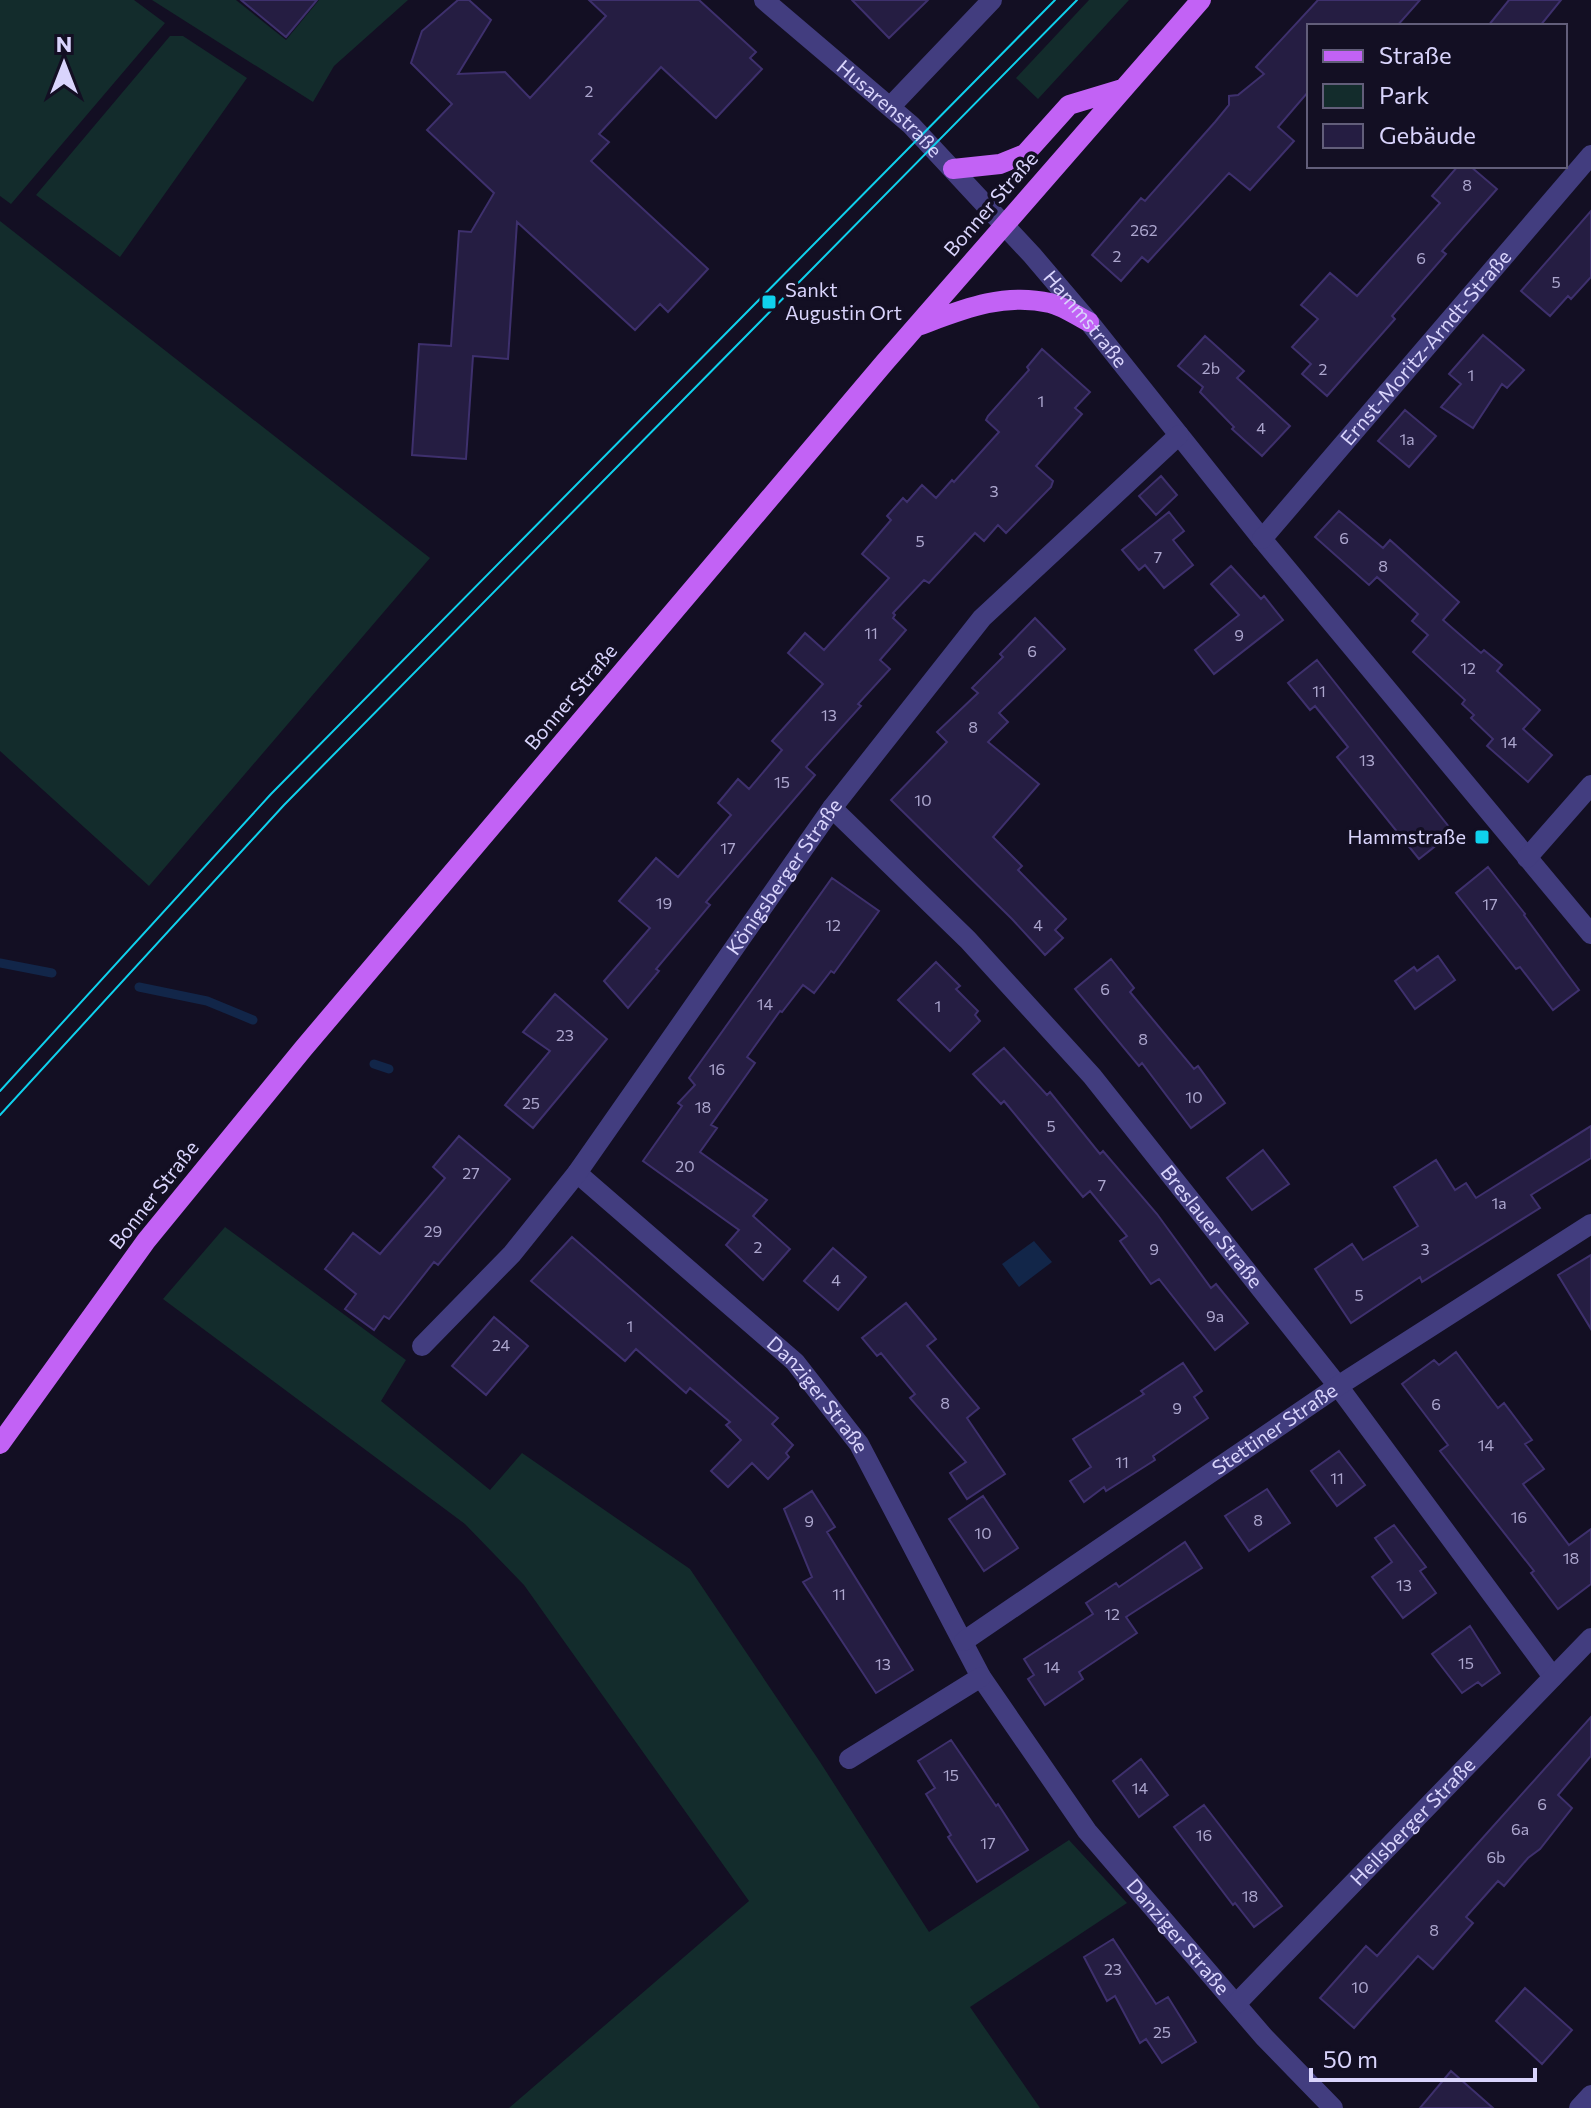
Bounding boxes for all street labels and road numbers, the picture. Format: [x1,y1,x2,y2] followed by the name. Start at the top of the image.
[832,54,948,162] street label: Husarenstraße
[938,146,1042,261] street label: Bonner Straße
[1335,244,1516,450] street label: Ernst-Moritz-Arndt-Straße
[1039,265,1133,372] street label: Hammstraße
[519,639,621,754] street label: Bonner Straße
[720,793,846,959] street label: Königsberger Straße
[103,1135,203,1253] street label: Bonner Straße
[1156,1160,1268,1292] street label: Breslauer Straße
[763,1330,874,1456] street label: Danziger Straße
[1207,1377,1341,1479] street label: Stettiner Straße
[1345,1752,1480,1890] street label: Heilsberger Straße
[1122,1873,1235,1999] street label: Danziger Straße

